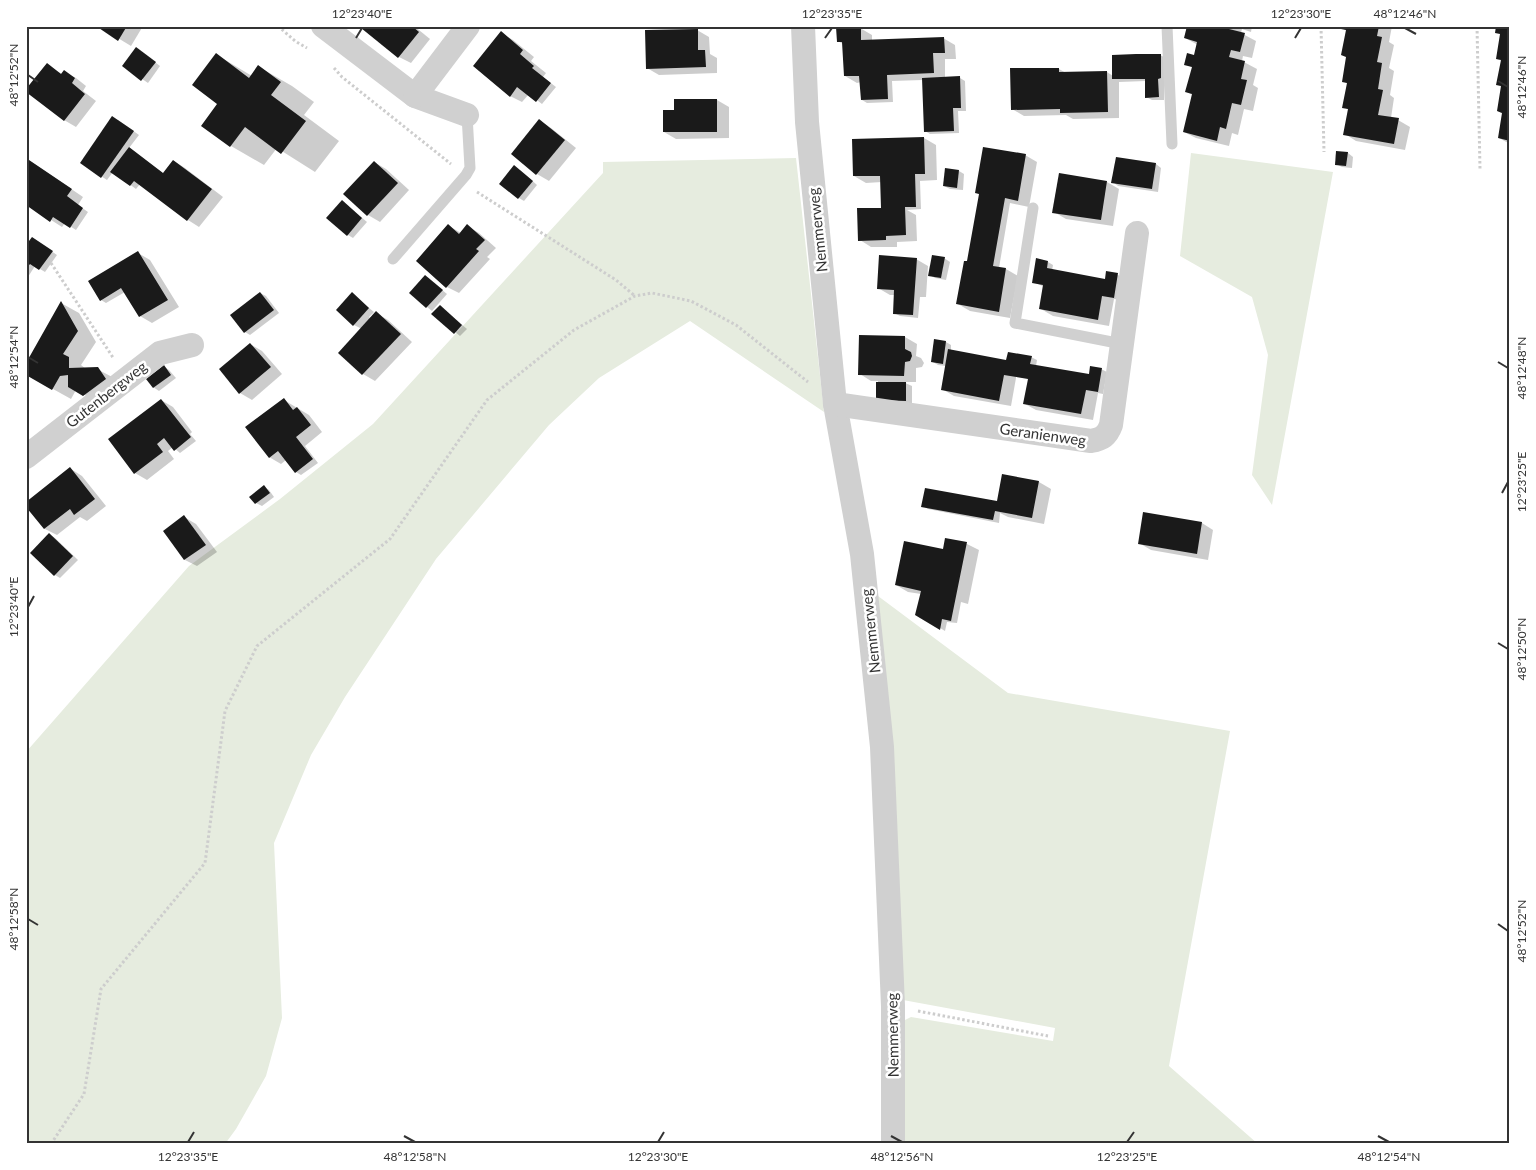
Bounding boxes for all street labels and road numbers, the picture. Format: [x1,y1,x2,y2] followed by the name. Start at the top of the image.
[804,187,830,273] street label: Nemmerweg
[62,357,150,431] street label: Gutenbergweg
[999,419,1088,449] street label: Geranienweg
[857,588,883,674] street label: Nemmerweg
[882,992,902,1077] street label: Nemmerweg

